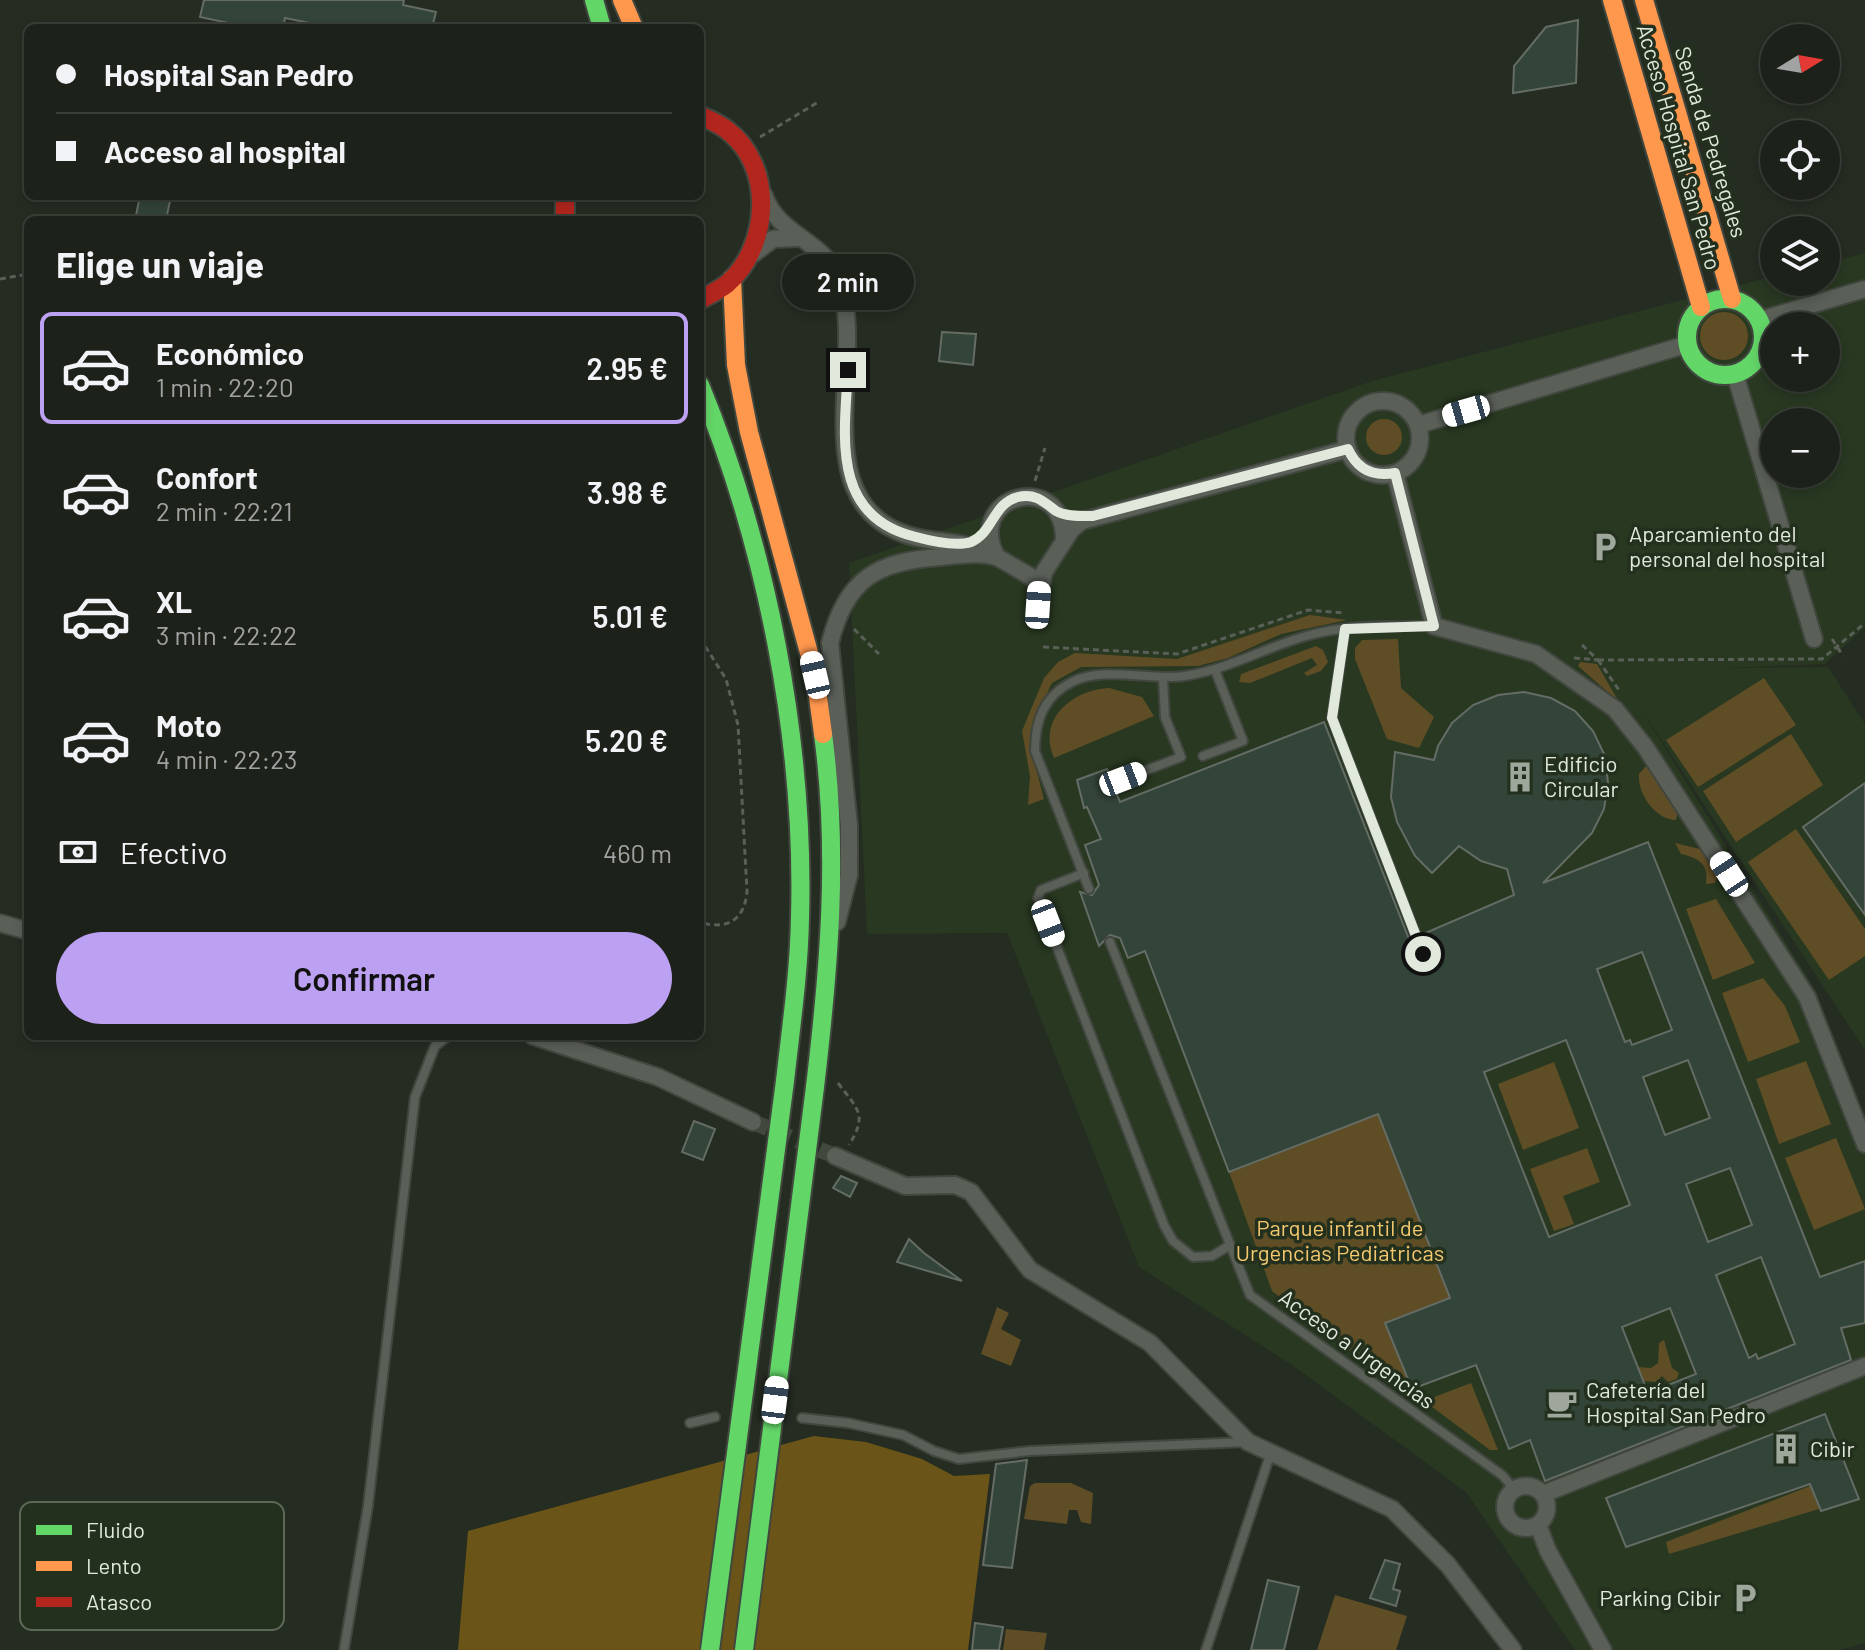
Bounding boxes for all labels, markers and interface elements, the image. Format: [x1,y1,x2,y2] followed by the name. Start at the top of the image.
[1632,21,1728,273] street label: Acceso Hospital San Pedro
[1760,24,1840,104] north arrow
[1760,24,1840,488] map controls
[1671,43,1753,240] street label: Senda de Pedregales
[104,56,354,92] text: Hospital San Pedro
[1760,120,1840,200] button: locate
[104,133,346,169] text: Acceso al hospital
[1760,216,1840,296] button: layers
[56,242,264,285] text: Elige un viaje
[782,254,914,310] callout: 2 min
[817,266,879,297] text: 2 min
[1760,312,1840,392] button: +
[60,332,132,404] icon: car
[156,335,304,371] text: Económico
[587,350,668,386] text: 2.95 €
[830,352,866,388] route end
[156,371,294,402] text: 1 min · 22:20
[1440,393,1492,429] car
[1760,408,1840,488] button: −
[60,456,132,528] icon: car
[156,459,258,495] text: Confort
[587,474,668,510] text: 3.98 €
[156,495,293,526] text: 2 min · 22:21
[1629,520,1825,571] place label: Aparcamiento del personal del hospital
[1588,530,1622,564] parking icon: Aparcamiento del personal del hospital
[60,580,132,652] icon: car
[1024,580,1052,630] car
[156,583,192,619] text: XL
[593,598,668,634] text: 5.01 €
[156,619,297,650] text: 3 min · 22:22
[798,649,832,701] car
[60,704,132,776] icon: car
[156,707,222,743] text: Moto
[585,722,668,758] text: 5.20 €
[156,743,297,774] text: 4 min · 22:23
[1544,750,1618,801] place label: Edificio Circular
[1096,759,1150,799] car
[1503,760,1537,794] building icon: Edificio Circular
[56,830,100,874] icon: cash
[120,834,228,870] text: Efectivo
[603,837,672,868] text: 460 m
[1706,847,1752,901] car
[1028,896,1068,950] car
[56,932,672,1024] button: Confirmar
[1405,936,1441,972] route start
[1236,1214,1444,1265] park label: Parque infantil de Urgencias Pediatricas
[1275,1283,1440,1413] street label: Acceso a Urgencias
[760,1375,790,1425] car
[1586,1376,1766,1427] place label: Cafetería del Hospital San Pedro
[1545,1386,1579,1420] cafe icon: Cafetería del Hospital San Pedro
[1769,1432,1803,1466] building icon: Cibir
[1810,1435,1855,1461] place label: Cibir
[20,1502,284,1630] legend
[86,1516,145,1542] text: Fluido
[86,1552,142,1578] text: Lento
[1728,1581,1762,1615] parking icon: Parking Cibir
[1600,1584,1721,1610] place label: Parking Cibir
[86,1588,152,1614] text: Atasco

